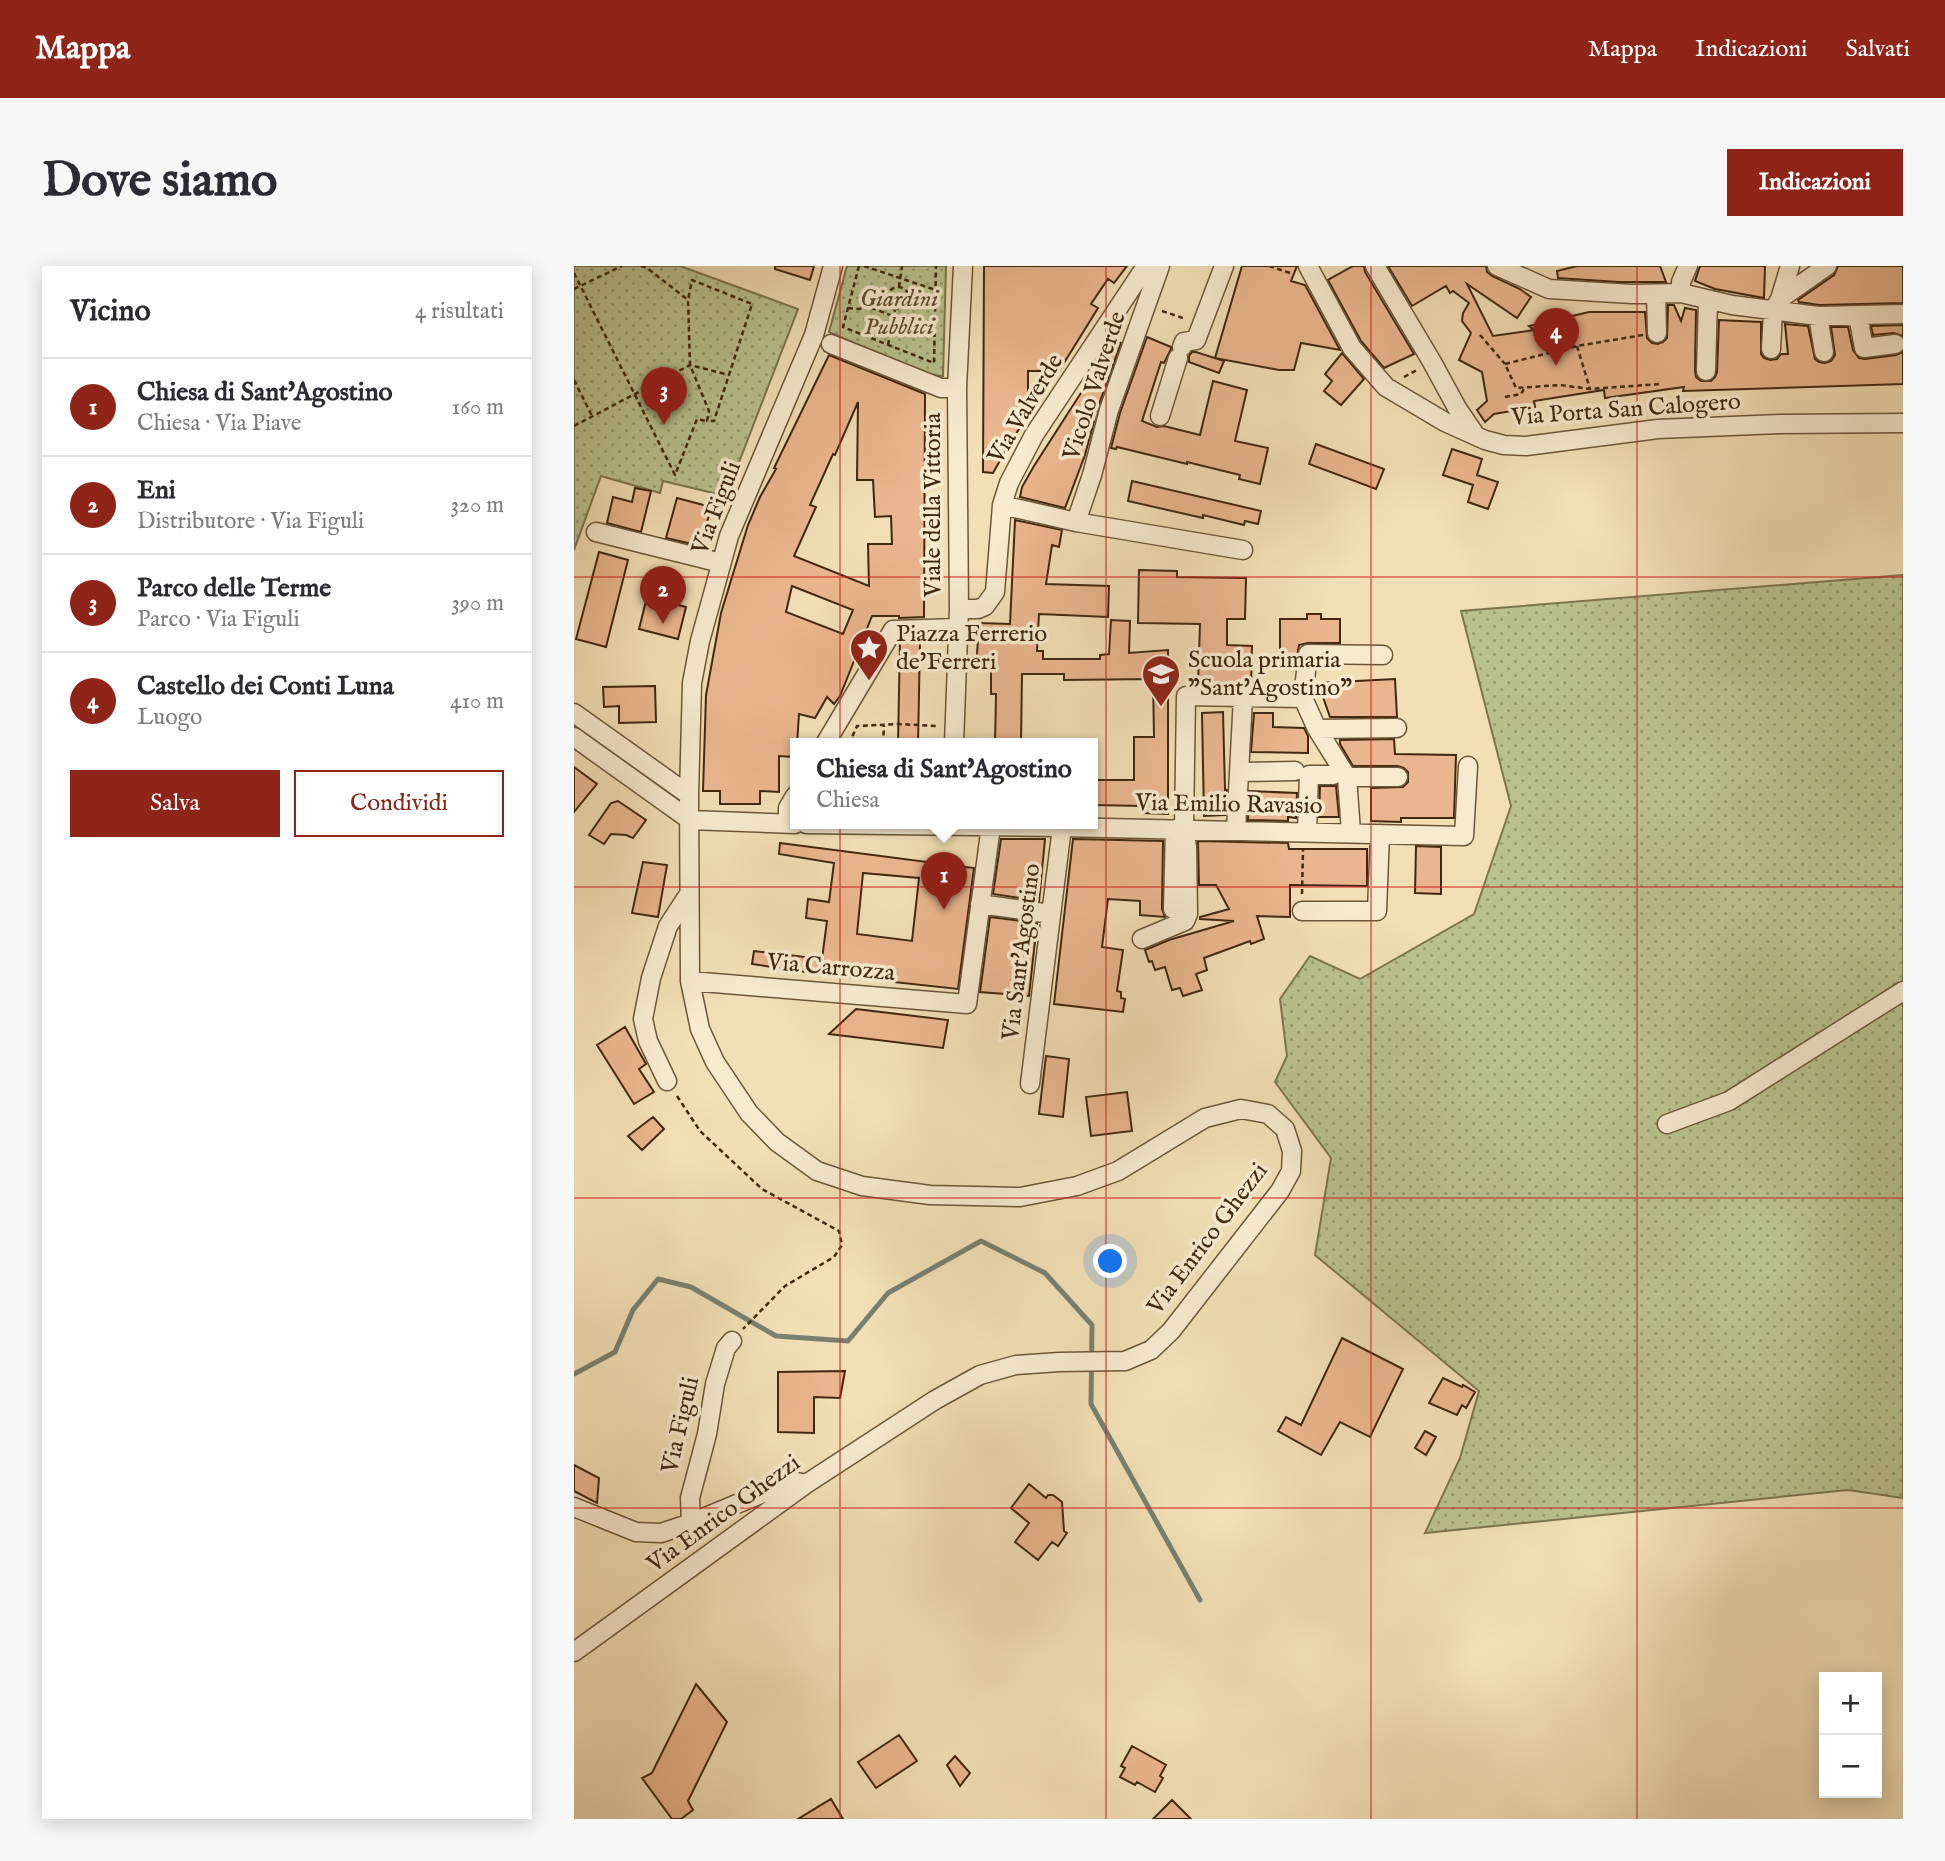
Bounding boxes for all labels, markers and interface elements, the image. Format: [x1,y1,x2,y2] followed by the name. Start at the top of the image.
[35,28,130,70] text: Mappa
[1588,34,1657,65] text: Mappa
[1695,34,1807,65] text: Indicazioni
[1845,34,1910,65] text: Salvati
[1727,149,1903,216] button: Indicazioni
[42,151,278,213] text: Dove siamo
[860,284,940,343] park label: Giardini Pubblici
[70,293,151,331] text: Vicino
[415,297,504,326] text: 4 risultati
[1056,308,1134,465] street label: Vicolo Valverde
[1533,308,1579,366] pin: 4
[981,348,1071,470] street label: Via Valverde
[641,367,687,425] pin: 3
[137,376,393,409] text: Chiesa di Sant'Agostino
[1509,387,1742,434] street label: Via Porta San Calogero
[89,393,97,422] text: 1
[452,393,504,422] text: 160 m
[137,409,301,438] text: Chiesa · Via Piave
[918,412,949,598] street label: Viale della Vittoria
[685,457,749,560] street label: Via Figuli
[137,474,176,507] text: Eni
[88,491,98,520] text: 2
[451,491,504,520] text: 320 m
[137,507,364,536] text: Distributore · Via Figuli
[640,566,686,624] pin: 2
[137,572,331,605] text: Parco delle Terme
[89,589,97,618] text: 3
[451,589,504,618] text: 390 m
[137,605,300,634] text: Parco · Via Figuli
[896,619,1047,678] place label: Piazza Ferrerio de'Ferreri
[848,627,890,682] place icon: Piazza Ferrerio de'Ferreri
[1188,645,1352,704] place label: Scuola primaria "Sant'Agostino"
[1140,653,1182,708] school or university icon: Scuola primaria "Sant'Agostino"
[137,670,394,703] text: Castello dei Conti Luna
[87,687,99,716] text: 4
[450,687,504,716] text: 410 m
[137,703,202,732] text: Luogo
[790,738,1098,829] popup
[816,753,1072,786] text: Chiesa di Sant'Agostino
[70,770,280,837] button: Salva
[294,770,504,837] button: Condividi
[816,786,880,815] text: Chiesa
[1134,788,1323,822] street label: Via Emilio Ravasio
[921,852,967,910] pin: 1
[996,862,1048,1043] street label: Via Sant'Agostino
[765,947,897,989] street label: Via Carrozza
[1140,1157,1275,1322] street label: Via Enrico Ghezzi
[1093,1244,1127,1278] your location
[655,1374,707,1477] street label: Via Figuli
[640,1448,807,1581] street label: Via Enrico Ghezzi
[1819,1672,1882,1798] map controls
[1819,1672,1882,1735] button: +
[1819,1735,1882,1798] button: −

